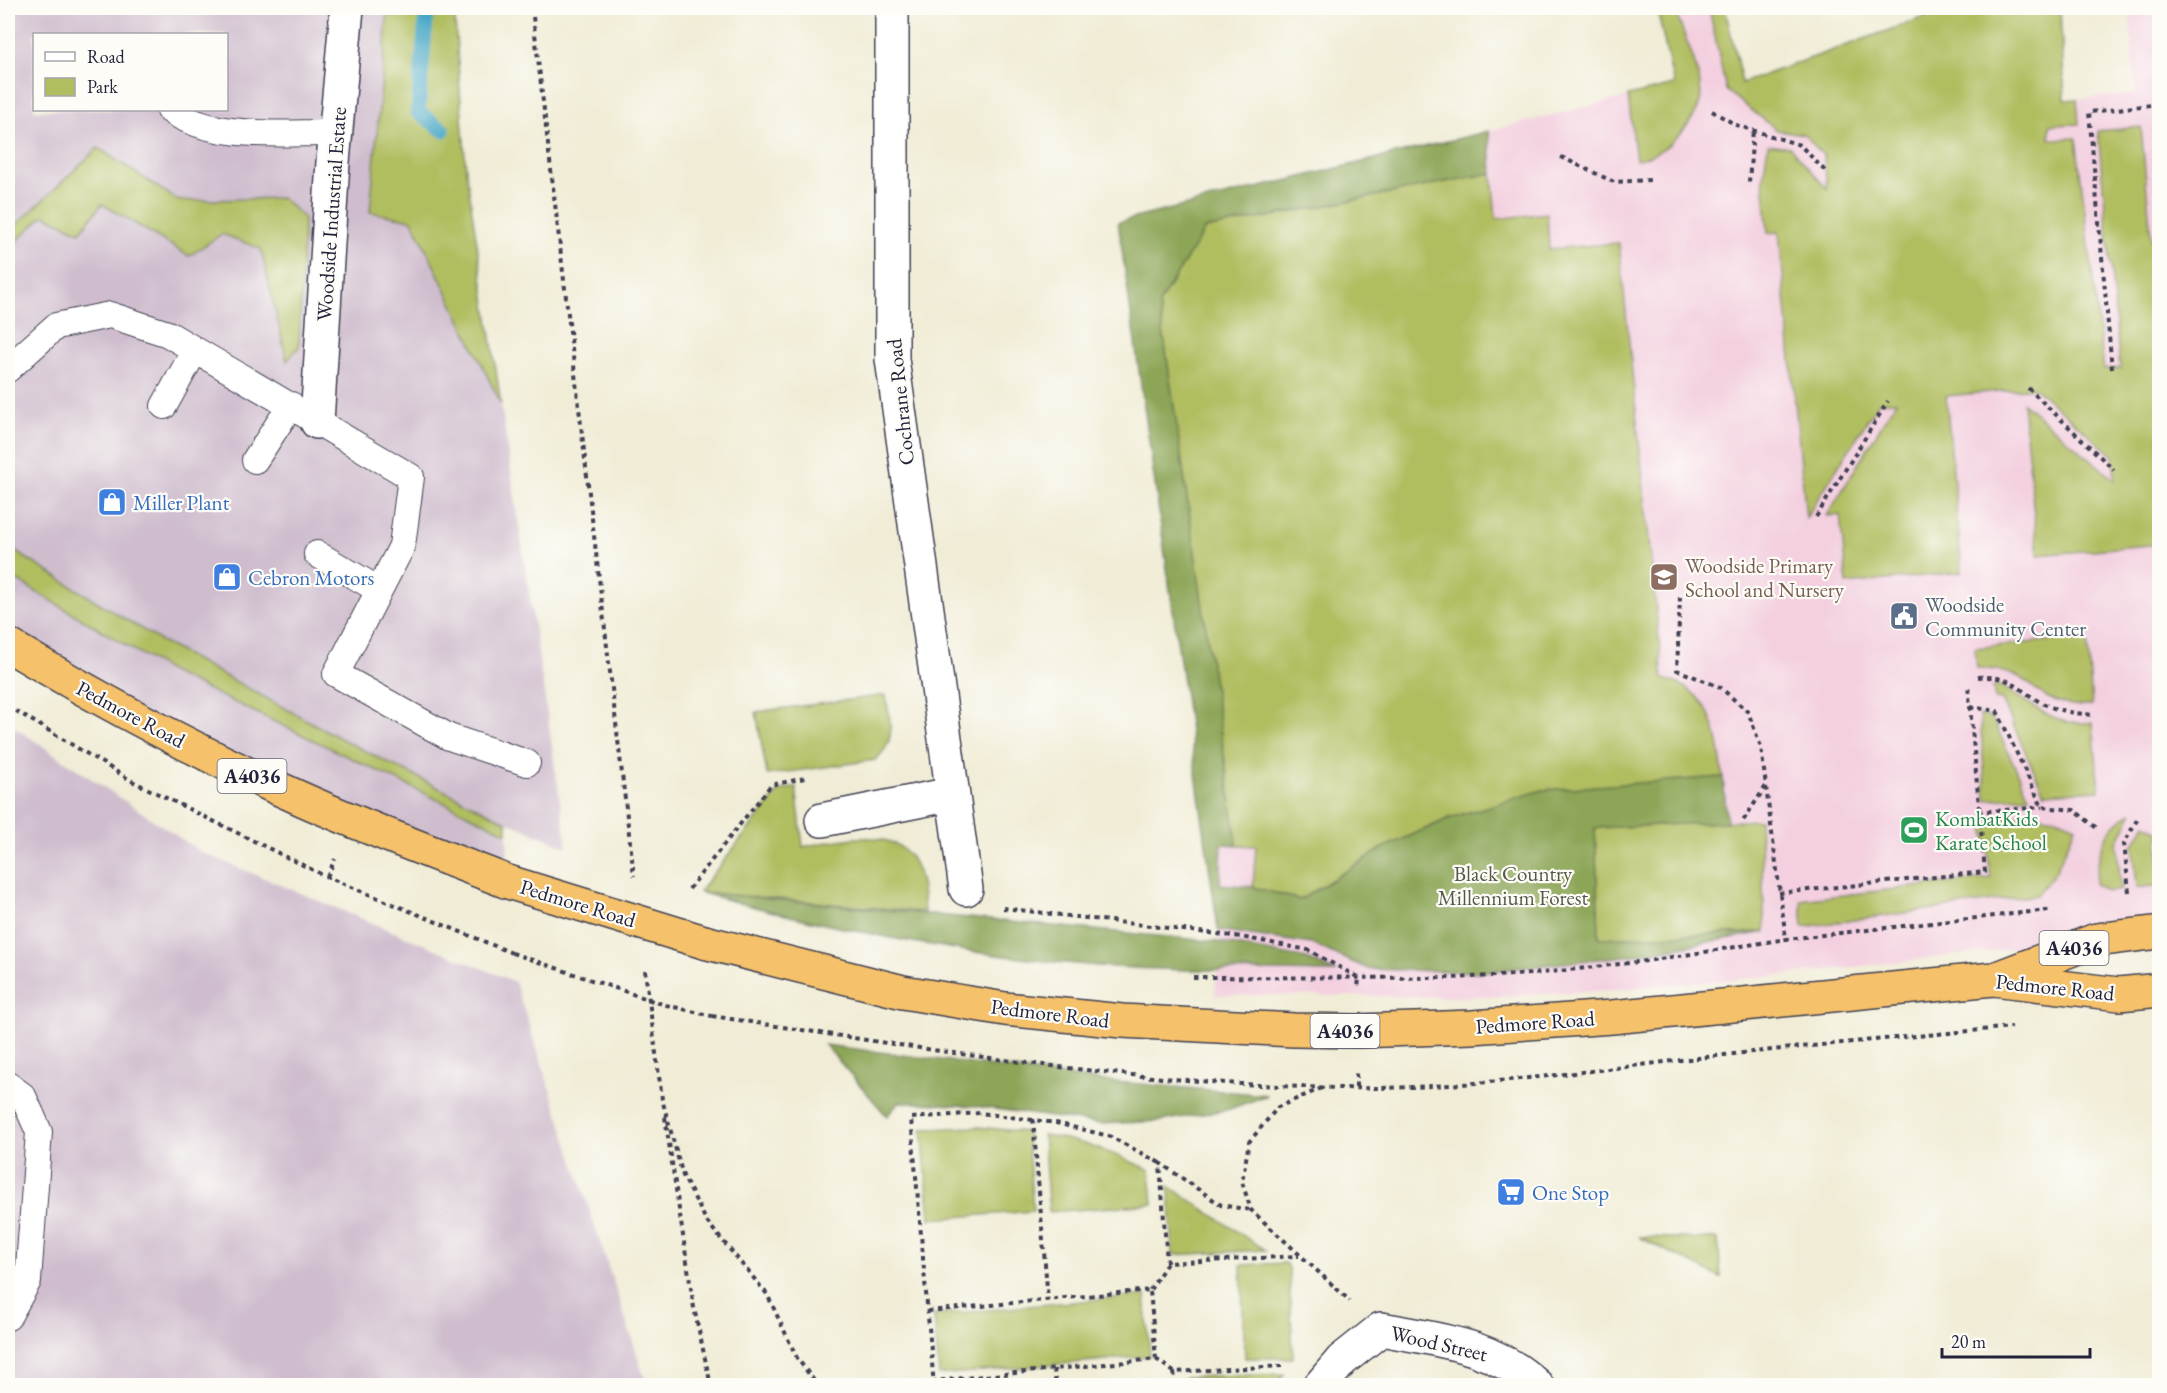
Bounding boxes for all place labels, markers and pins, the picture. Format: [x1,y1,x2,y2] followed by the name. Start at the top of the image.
[96,486,128,518] shop icon: Miller Plant
[133,489,230,516] place label: Miller Plant
[1685,552,1845,603] place label: Woodside Primary School and Nursery
[211,561,243,593] shop icon: Cebron Motors
[1648,561,1680,593] school or university icon: Woodside Primary School and Nursery
[248,564,375,591] place label: Cebron Motors
[1925,591,2086,642] place label: Woodside Community Center
[1888,600,1920,632] public building icon: Woodside Community Center
[1935,805,2047,856] place label: KombatKids Karate School
[1898,814,1930,846] sports icon: KombatKids Karate School
[1495,1176,1527,1208] supermarket icon: One Stop
[1532,1179,1609,1206] place label: One Stop

